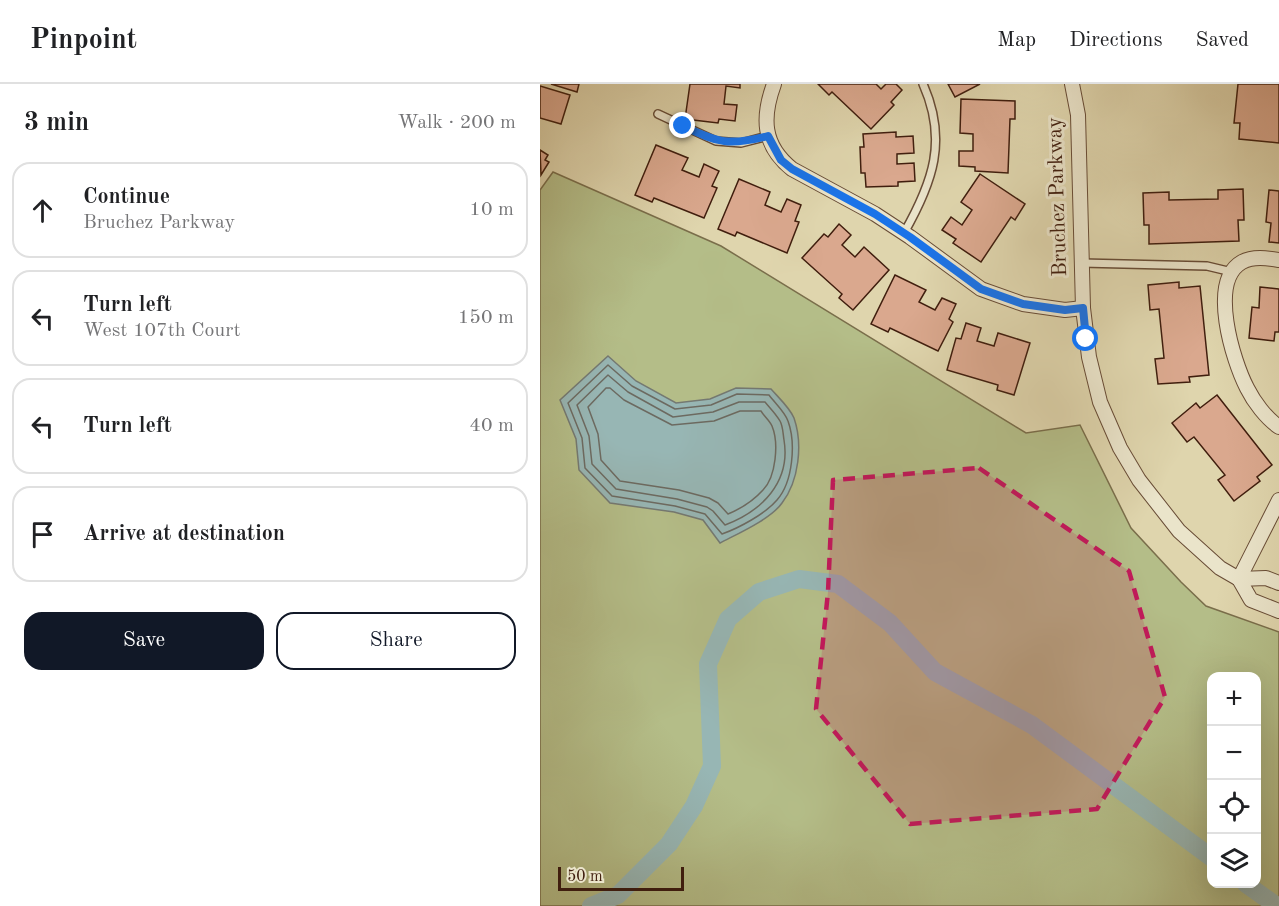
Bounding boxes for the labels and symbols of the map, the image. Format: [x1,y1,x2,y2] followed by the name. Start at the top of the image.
[669,112,695,138] route end
[1045,117,1071,277] street label: Bruchez Parkway
[1072,325,1098,351] route start
[558,864,684,892] scale bar

